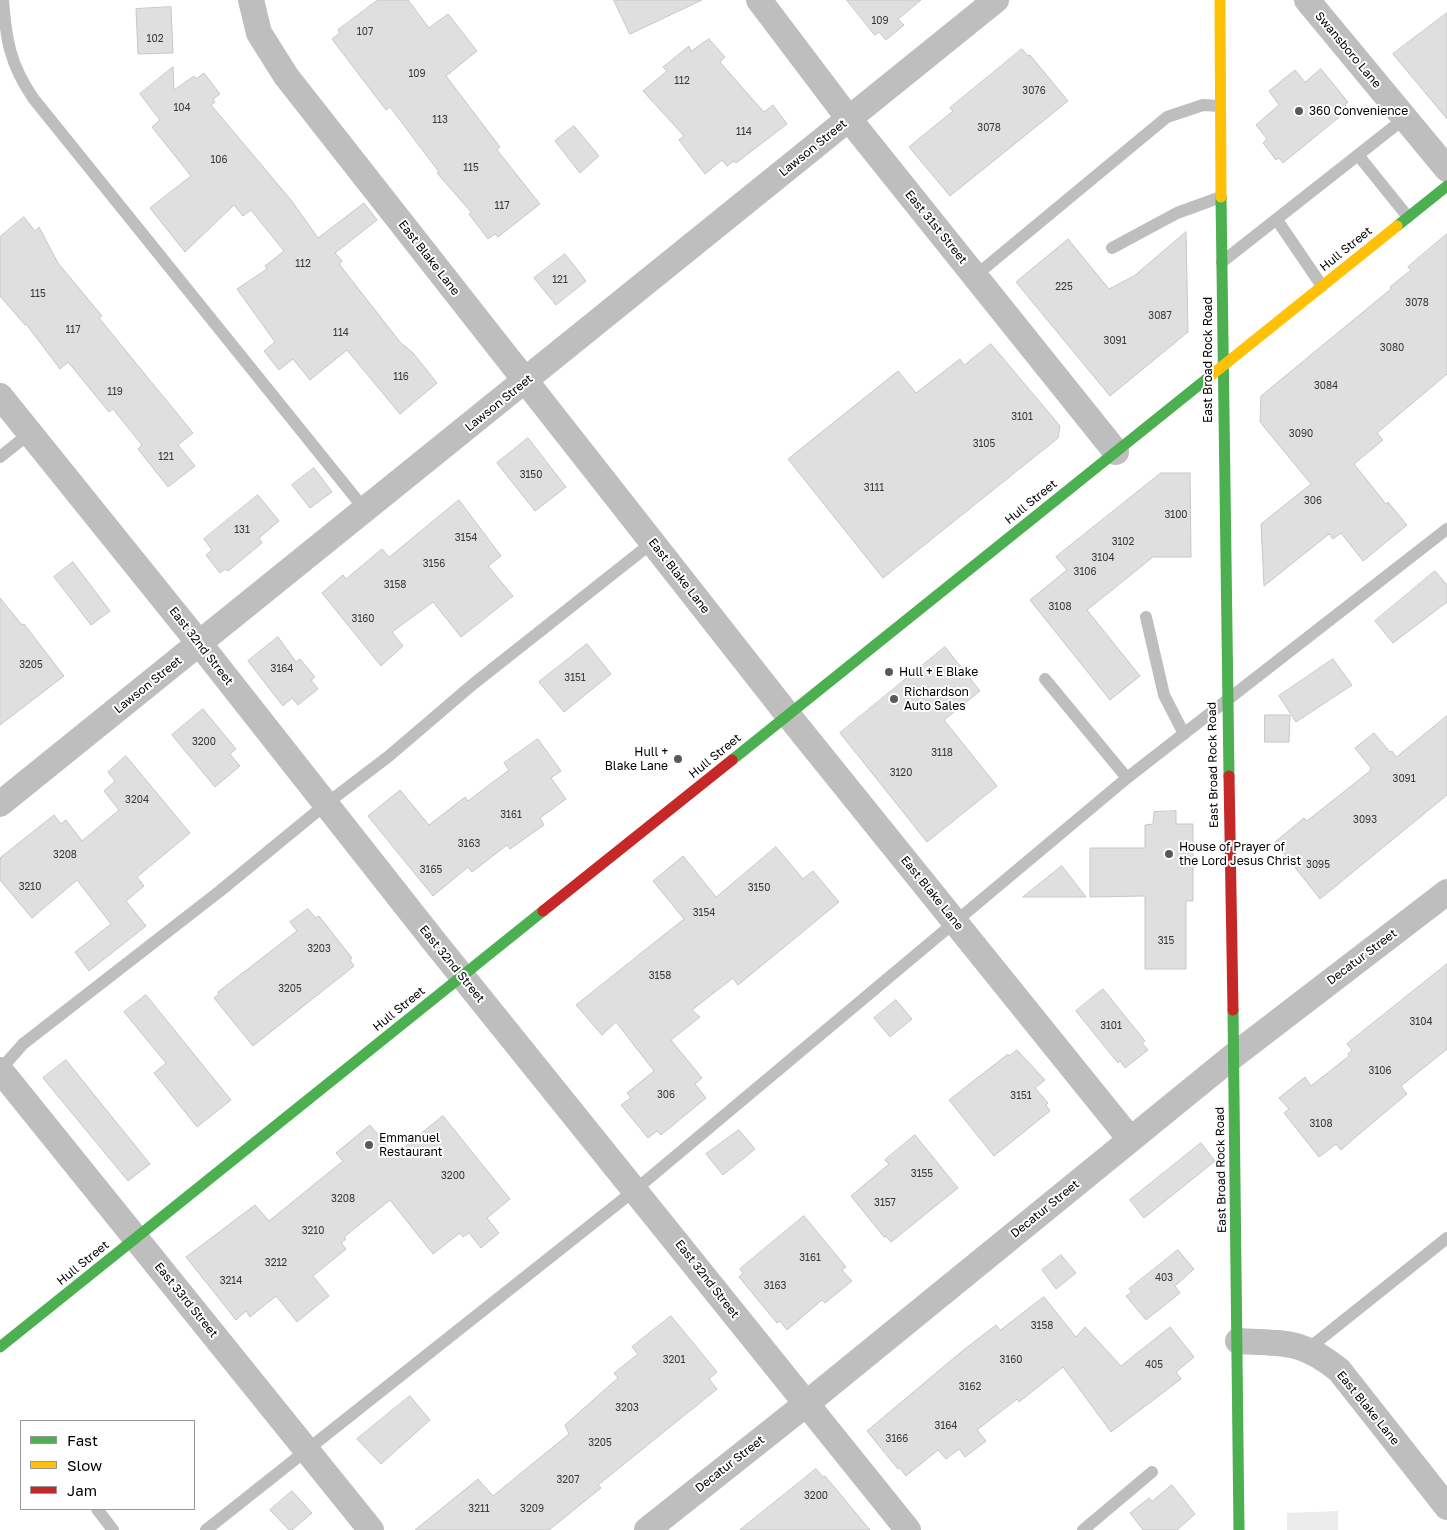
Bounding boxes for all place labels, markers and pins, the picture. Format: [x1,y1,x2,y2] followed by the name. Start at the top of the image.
[1309,104,1408,118] place label: 360 Convenience
[1293,105,1305,117] marker: 360 Convenience
[899,665,978,679] place label: Hull + E Blake
[883,666,895,678] marker: Hull + E Blake
[904,685,969,713] place label: Richardson Auto Sales
[888,693,900,705] marker: Richardson Auto Sales
[605,745,668,773] place label: Hull + Blake Lane
[672,753,684,765] marker: Hull + Blake Lane
[1179,840,1301,868] place label: House of Prayer of the Lord Jesus Christ
[1163,848,1175,860] marker: House of Prayer of the Lord Jesus Christ
[379,1131,443,1159] place label: Emmanuel Restaurant
[363,1139,375,1151] marker: Emmanuel Restaurant

